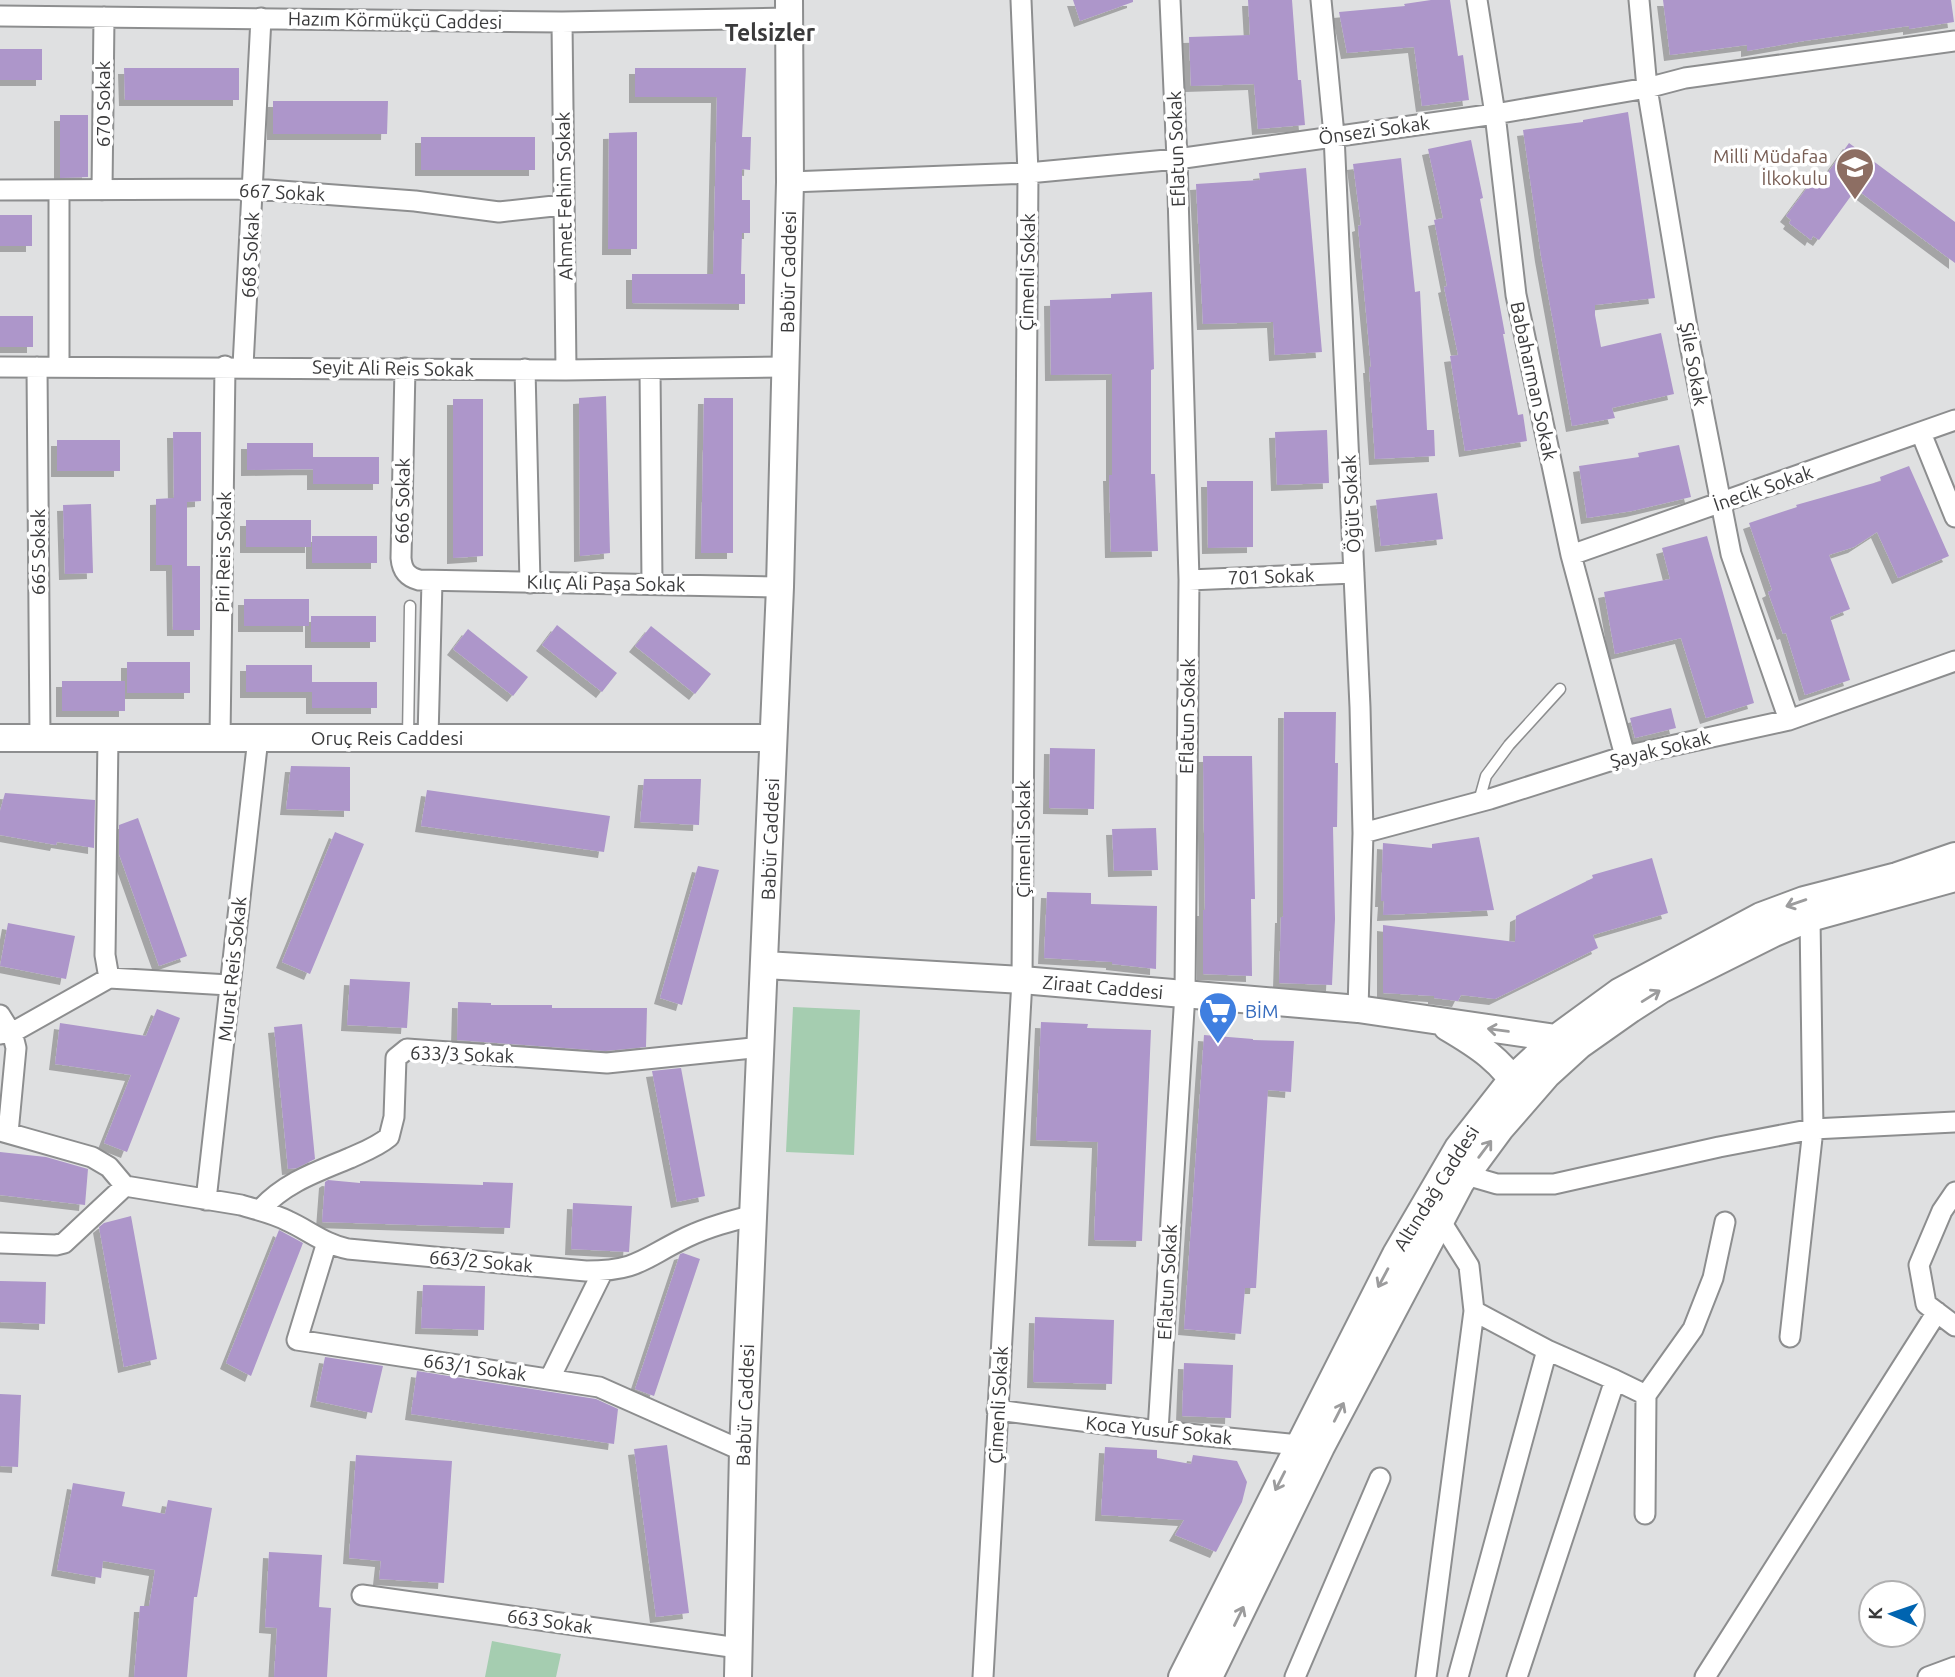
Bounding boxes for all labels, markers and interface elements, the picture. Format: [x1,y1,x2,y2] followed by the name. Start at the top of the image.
[288,7,502,33] street label: Hazım Körmükçü Caddesi
[725,20,816,45] district label: Telsizler
[92,60,114,147] street label: 670 Sokak
[1163,90,1189,207] street label: Eflatun Sokak
[552,111,576,280] street label: Ahmet Fehim Sokak
[1317,111,1431,149] street label: Önsezi Sokak
[1713,145,1828,189] place label: Milli Müdafaa İlkokulu
[1834,146,1876,201] school or university icon: Milli Müdafaa İlkokulu
[238,179,326,205] street label: 667 Sokak
[237,211,263,299] street label: 668 Sokak
[776,211,800,333] street label: Babür Caddesi
[1015,212,1039,331] street label: Çimenli Sokak
[1506,300,1562,463] street label: Babaharman Sokak
[1676,321,1712,408] street label: Şile Sokak
[312,356,475,380] street label: Seyit Ali Reis Sokak
[1337,454,1365,554] street label: Öğüt Sokak
[390,457,414,544] street label: 666 Sokak
[1710,461,1816,515] street label: İnecik Sokak
[211,491,235,613] street label: Piri Reis Sokak
[27,508,49,595] street label: 665 Sokak
[1227,563,1315,589] street label: 701 Sokak
[526,571,686,595] street label: Kılıç Ali Paşa Sokak
[1175,657,1199,774] street label: Eflatun Sokak
[1608,726,1713,772] street label: Şayak Sokak
[311,727,463,749] street label: Oruç Reis Caddesi
[757,777,783,901] street label: Babür Caddesi
[1012,780,1034,898] street label: Çimenli Sokak
[213,895,251,1043] street label: Murat Reis Sokak
[1785,898,1807,910] one-way arrow
[1042,971,1164,1003] street label: Ziraat Caddesi
[1641,989,1661,1003] one-way arrow
[1197,990,1239,1045] supermarket icon: BİM
[1245,1000,1278,1022] place label: BİM
[1487,1024,1510,1037] one-way arrow
[410,1041,515,1067] street label: 633/3 Sokak
[1389,1121,1483,1255] street label: Altındağ Caddesi
[1477,1139,1492,1158] one-way arrow
[1153,1223,1181,1341] street label: Eflatun Sokak
[428,1246,534,1277] street label: 663/2 Sokak
[1376,1267,1389,1288] one-way arrow
[732,1343,758,1467] street label: Babür Caddesi
[984,1345,1012,1464] street label: Çimenli Sokak
[422,1349,529,1385] street label: 663/1 Sokak
[1333,1402,1347,1423] one-way arrow
[1085,1411,1234,1449] street label: Koca Yusuf Sokak
[1272,1470,1286,1491] one-way arrow
[1857,1579,1927,1649] north arrow
[506,1604,595,1638] street label: 663 Sokak
[1232,1606,1246,1627] one-way arrow
[1864,1606,1886,1620] text: K

